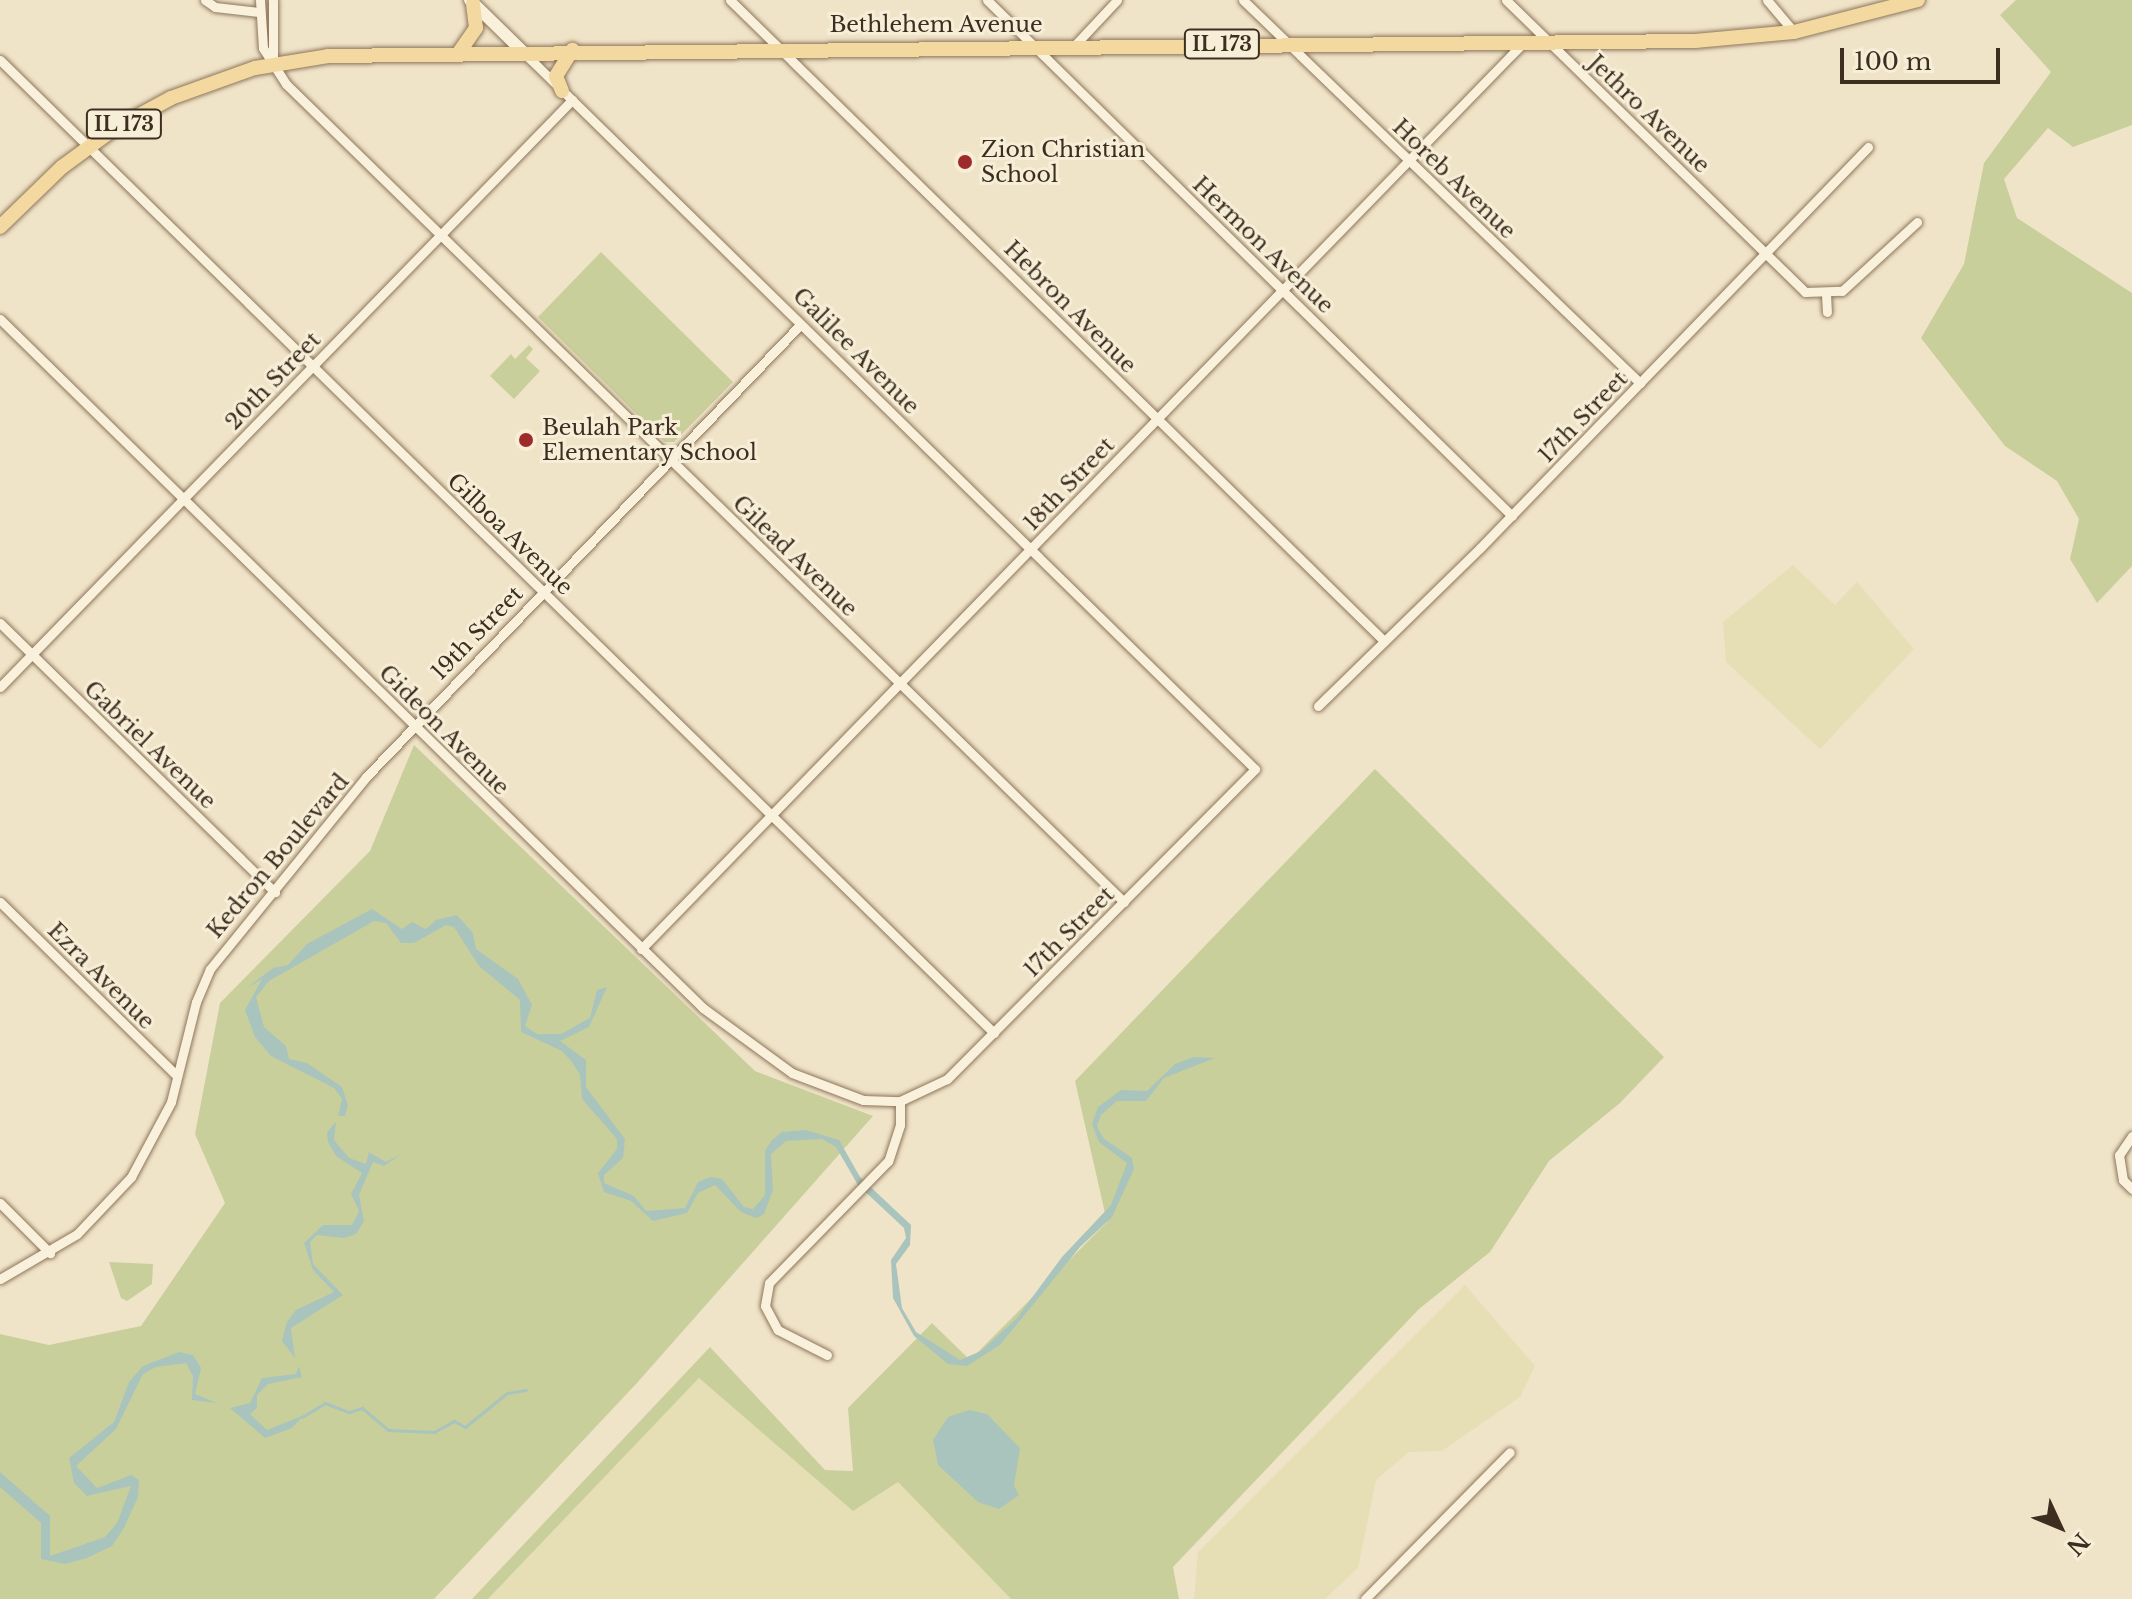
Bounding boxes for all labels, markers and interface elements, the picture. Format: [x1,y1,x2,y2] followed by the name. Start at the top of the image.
[829,12,1043,38] street label: Bethlehem Avenue
[1182,28,1262,60] road number: IL 173
[1844,32,2004,82] scale bar
[1854,47,1932,76] text: 100 m
[1583,49,1715,179] street label: Jethro Avenue
[84,108,164,140] road number: IL 173
[1387,113,1521,245] street label: Horeb Avenue
[981,136,1145,188] place label: Zion Christian School
[956,153,974,171] marker: Zion Christian School
[1187,171,1339,319] street label: Hermon Avenue
[998,235,1142,379] street label: Hebron Avenue
[787,282,925,420] street label: Galilee Avenue
[220,327,326,435] street label: 20th Street
[1533,366,1633,468] street label: 17th Street
[542,414,758,466] place label: Beulah Park Elementary School
[517,431,535,449] marker: Beulah Park Elementary School
[1018,432,1120,536] street label: 18th Street
[442,467,578,601] street label: Gilboa Avenue
[727,490,863,622] street label: Gilead Avenue
[426,581,528,685] street label: 19th Street
[373,659,515,801] street label: Gideon Avenue
[78,675,222,815] street label: Gabriel Avenue
[202,769,354,943] street label: Kedron Boulevard
[1018,881,1120,983] street label: 17th Street
[42,917,160,1035] street label: Ezra Avenue
[2020,1487,2100,1567] north arrow
[2061,1527,2095,1561] text: N

